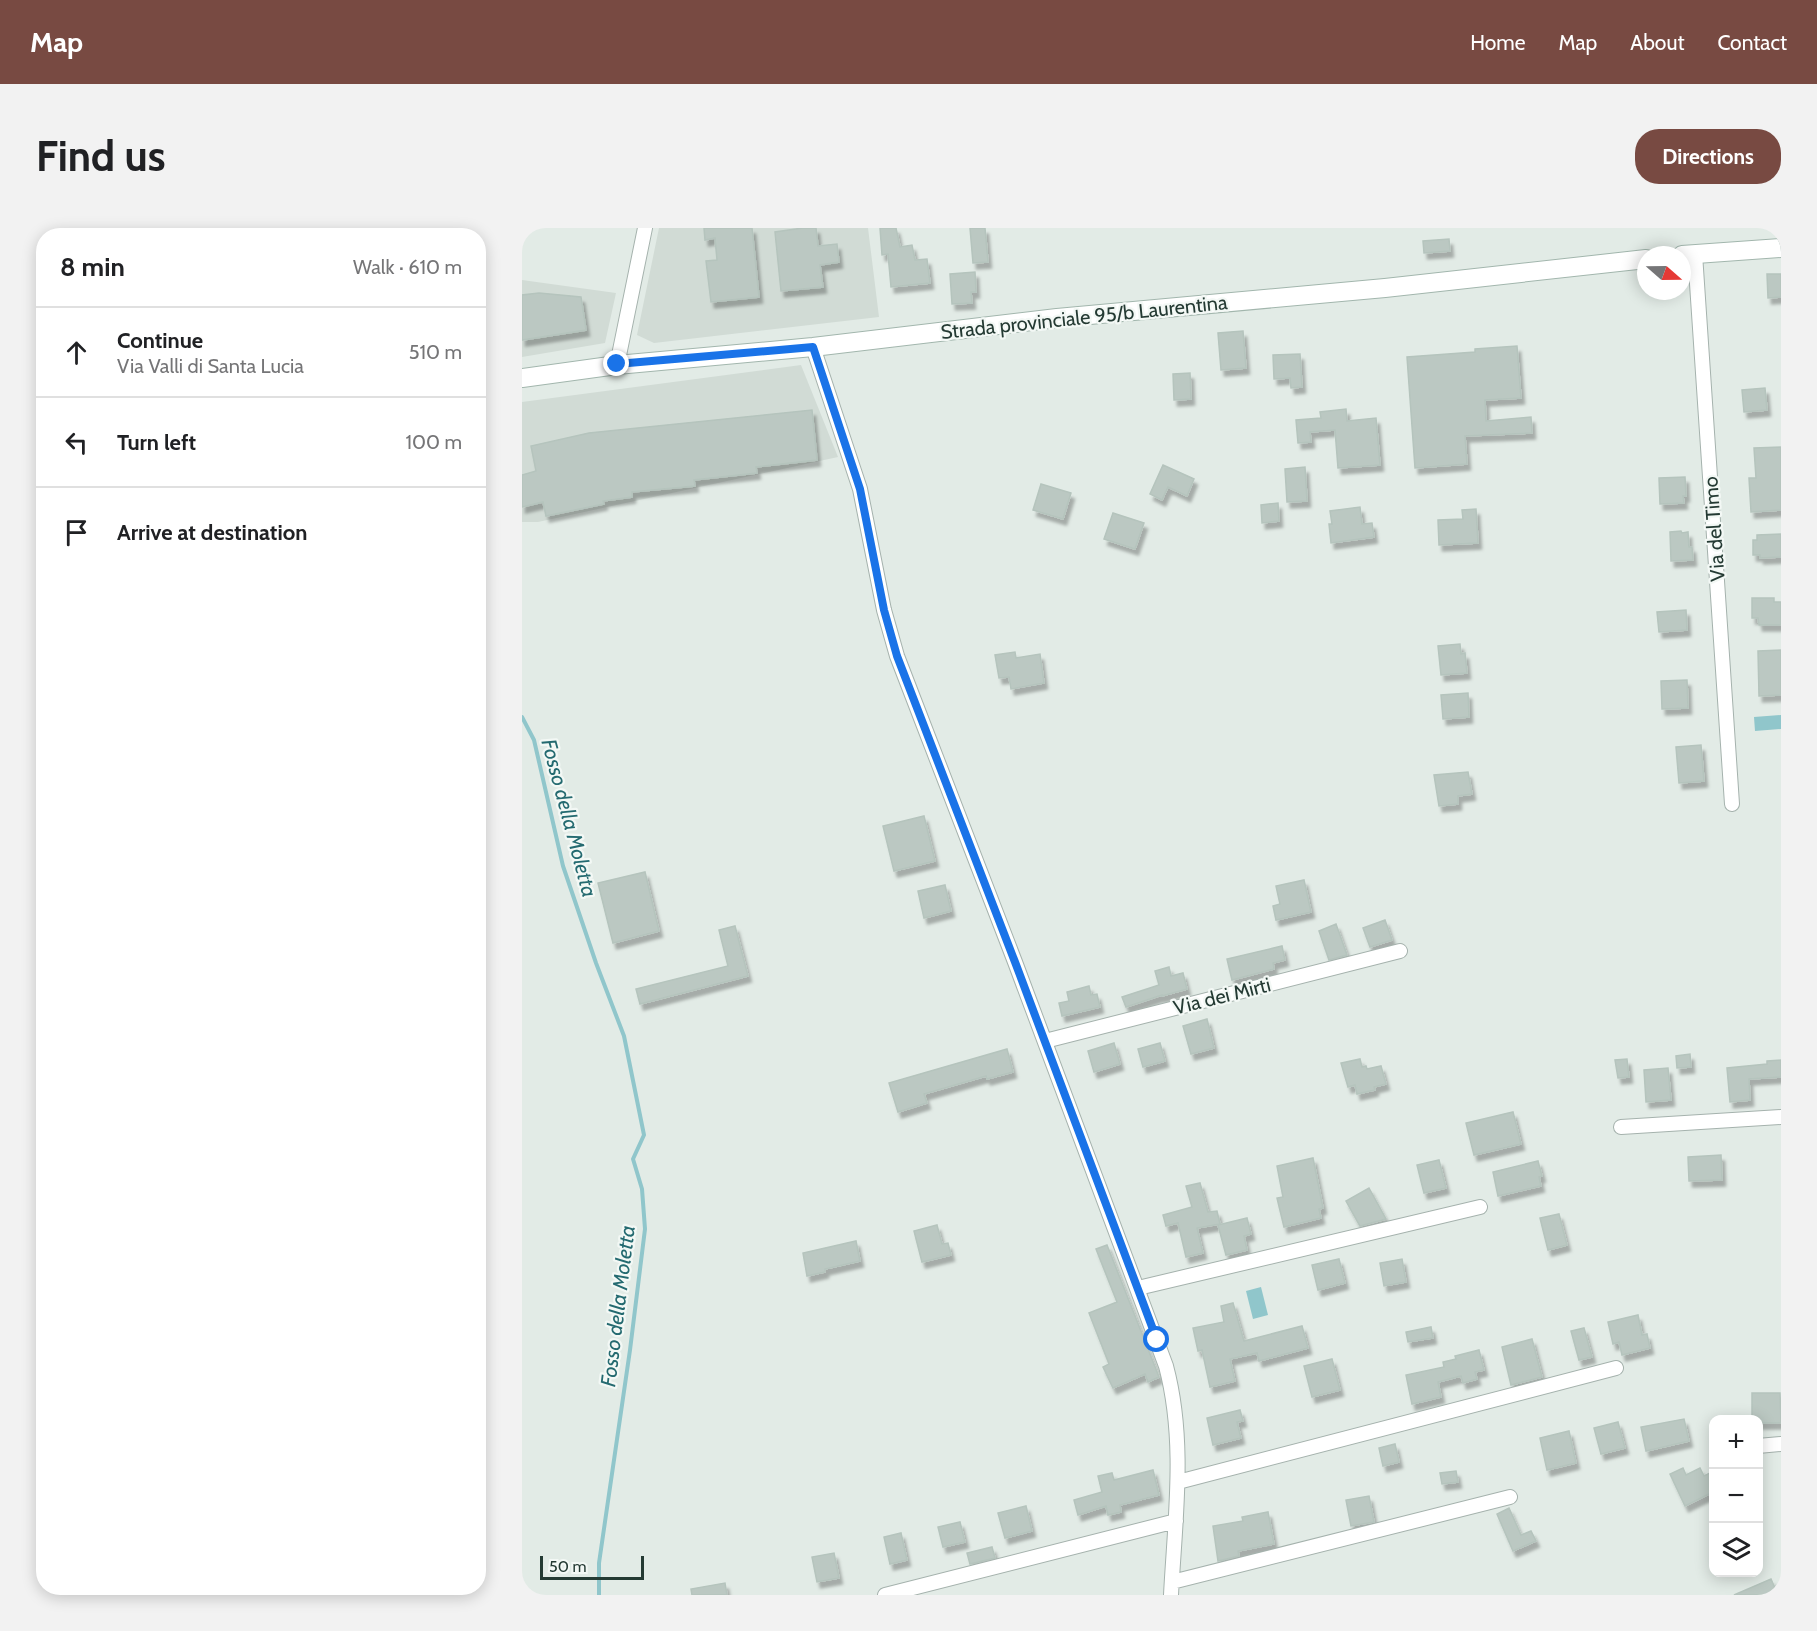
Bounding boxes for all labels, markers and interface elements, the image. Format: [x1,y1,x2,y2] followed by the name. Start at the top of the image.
[30,25,83,59] text: Map
[1470,30,1526,55] text: Home
[1559,30,1597,55] text: Map
[1630,30,1684,55] text: About
[1717,30,1787,55] text: Contact
[1635,129,1781,184] button: Directions
[36,130,165,182] text: Find us
[1637,246,1691,300] north arrow
[60,251,125,283] text: 8 min
[353,255,462,279] text: Walk · 610 m
[939,290,1229,344] street label: Strada provinciale 95/b Laurentina
[117,327,203,354] text: Continue
[60,336,93,369] icon: ahead
[409,340,462,364] text: 510 m
[603,350,629,376] route end
[117,354,304,378] text: Via Valli di Santa Lucia
[60,426,93,459] icon: left
[117,429,196,456] text: Turn left
[406,430,462,454] text: 100 m
[1698,476,1730,582] street label: Via del Timo
[60,516,93,549] icon: arrive
[117,519,307,546] text: Arrive at destination
[536,736,603,900] water label: Fosso della Moletta
[1171,972,1273,1020] street label: Via dei Mirti
[595,1224,640,1388] water label: Fosso della Moletta
[1143,1326,1169,1352] route start
[1709,1415,1763,1577] map controls
[1709,1415,1763,1469] button: +
[1709,1469,1763,1523] button: −
[1709,1523,1763,1577] button: layers
[540,1553,644,1580] scale bar
[549,1557,586,1576] text: 50 m

